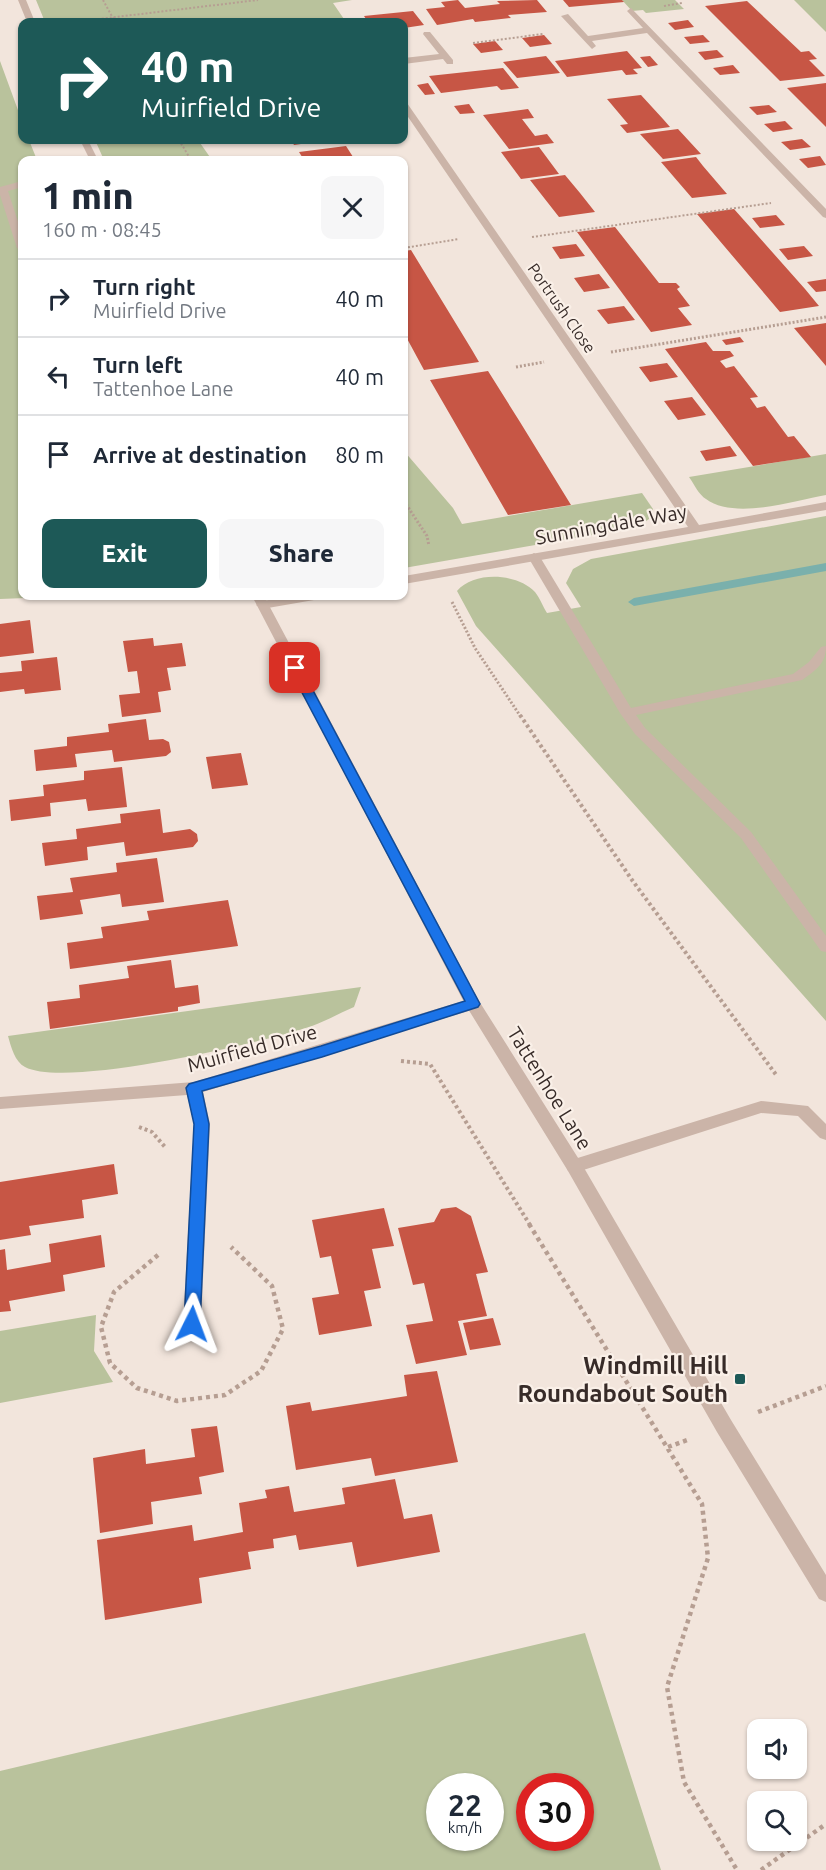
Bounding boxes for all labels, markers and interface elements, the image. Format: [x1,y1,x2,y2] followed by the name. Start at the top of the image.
[42,42,120,120] icon: right
[141,43,235,90] text: 40 m
[141,92,321,122] text: Muirfield Drive
[42,175,134,216] text: 1 min
[321,176,384,239] button: close
[42,218,162,241] text: 160 m · 08:45
[524,260,600,356] street label: Portrush Close
[93,274,195,299] text: Turn right
[42,282,75,315] icon: right
[335,286,384,311] text: 40 m
[93,299,227,322] text: Muirfield Drive
[93,352,183,377] text: Turn left
[42,360,75,393] icon: left
[335,364,384,389] text: 40 m
[93,377,233,400] text: Tattenhoe Lane
[42,438,75,471] icon: arrive
[93,442,307,467] text: Arrive at destination
[335,442,384,467] text: 80 m
[533,499,689,549] street label: Sunningdale Way
[42,519,207,588] button: Exit
[219,519,384,588] button: Share
[269,642,320,693] pin
[278,651,311,684] icon: arrive
[185,1020,319,1076] street label: Muirfield Drive
[503,1022,597,1154] street label: Tattenhoe Lane
[160,1292,224,1356] position arrow
[517,1352,728,1407] place label: Windmill Hill Roundabout South
[733,1372,747,1386] marker: Windmill Hill Roundabout South
[747,1719,807,1851] map controls
[747,1719,807,1779] button: sound
[516,1773,594,1851] speed limit sign: 30
[448,1788,482,1822] text: 22
[747,1791,807,1851] button: search
[448,1819,482,1836] text: km/h

